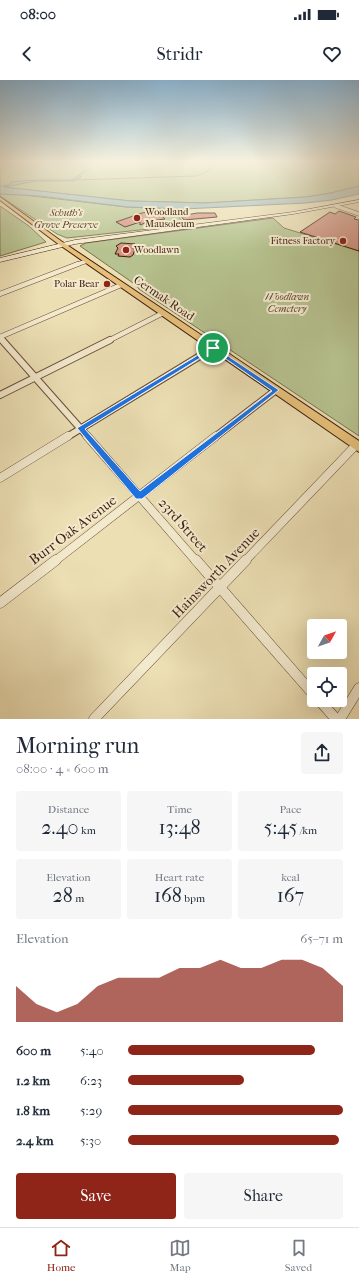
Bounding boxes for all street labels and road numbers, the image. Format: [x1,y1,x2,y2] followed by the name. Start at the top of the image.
[131,273,197,324] street label: Cermak Road
[26,492,120,568] street label: Burr Oak Avenue
[155,494,211,556] street label: 23rd Street
[168,524,264,622] street label: Hainsworth Avenue

